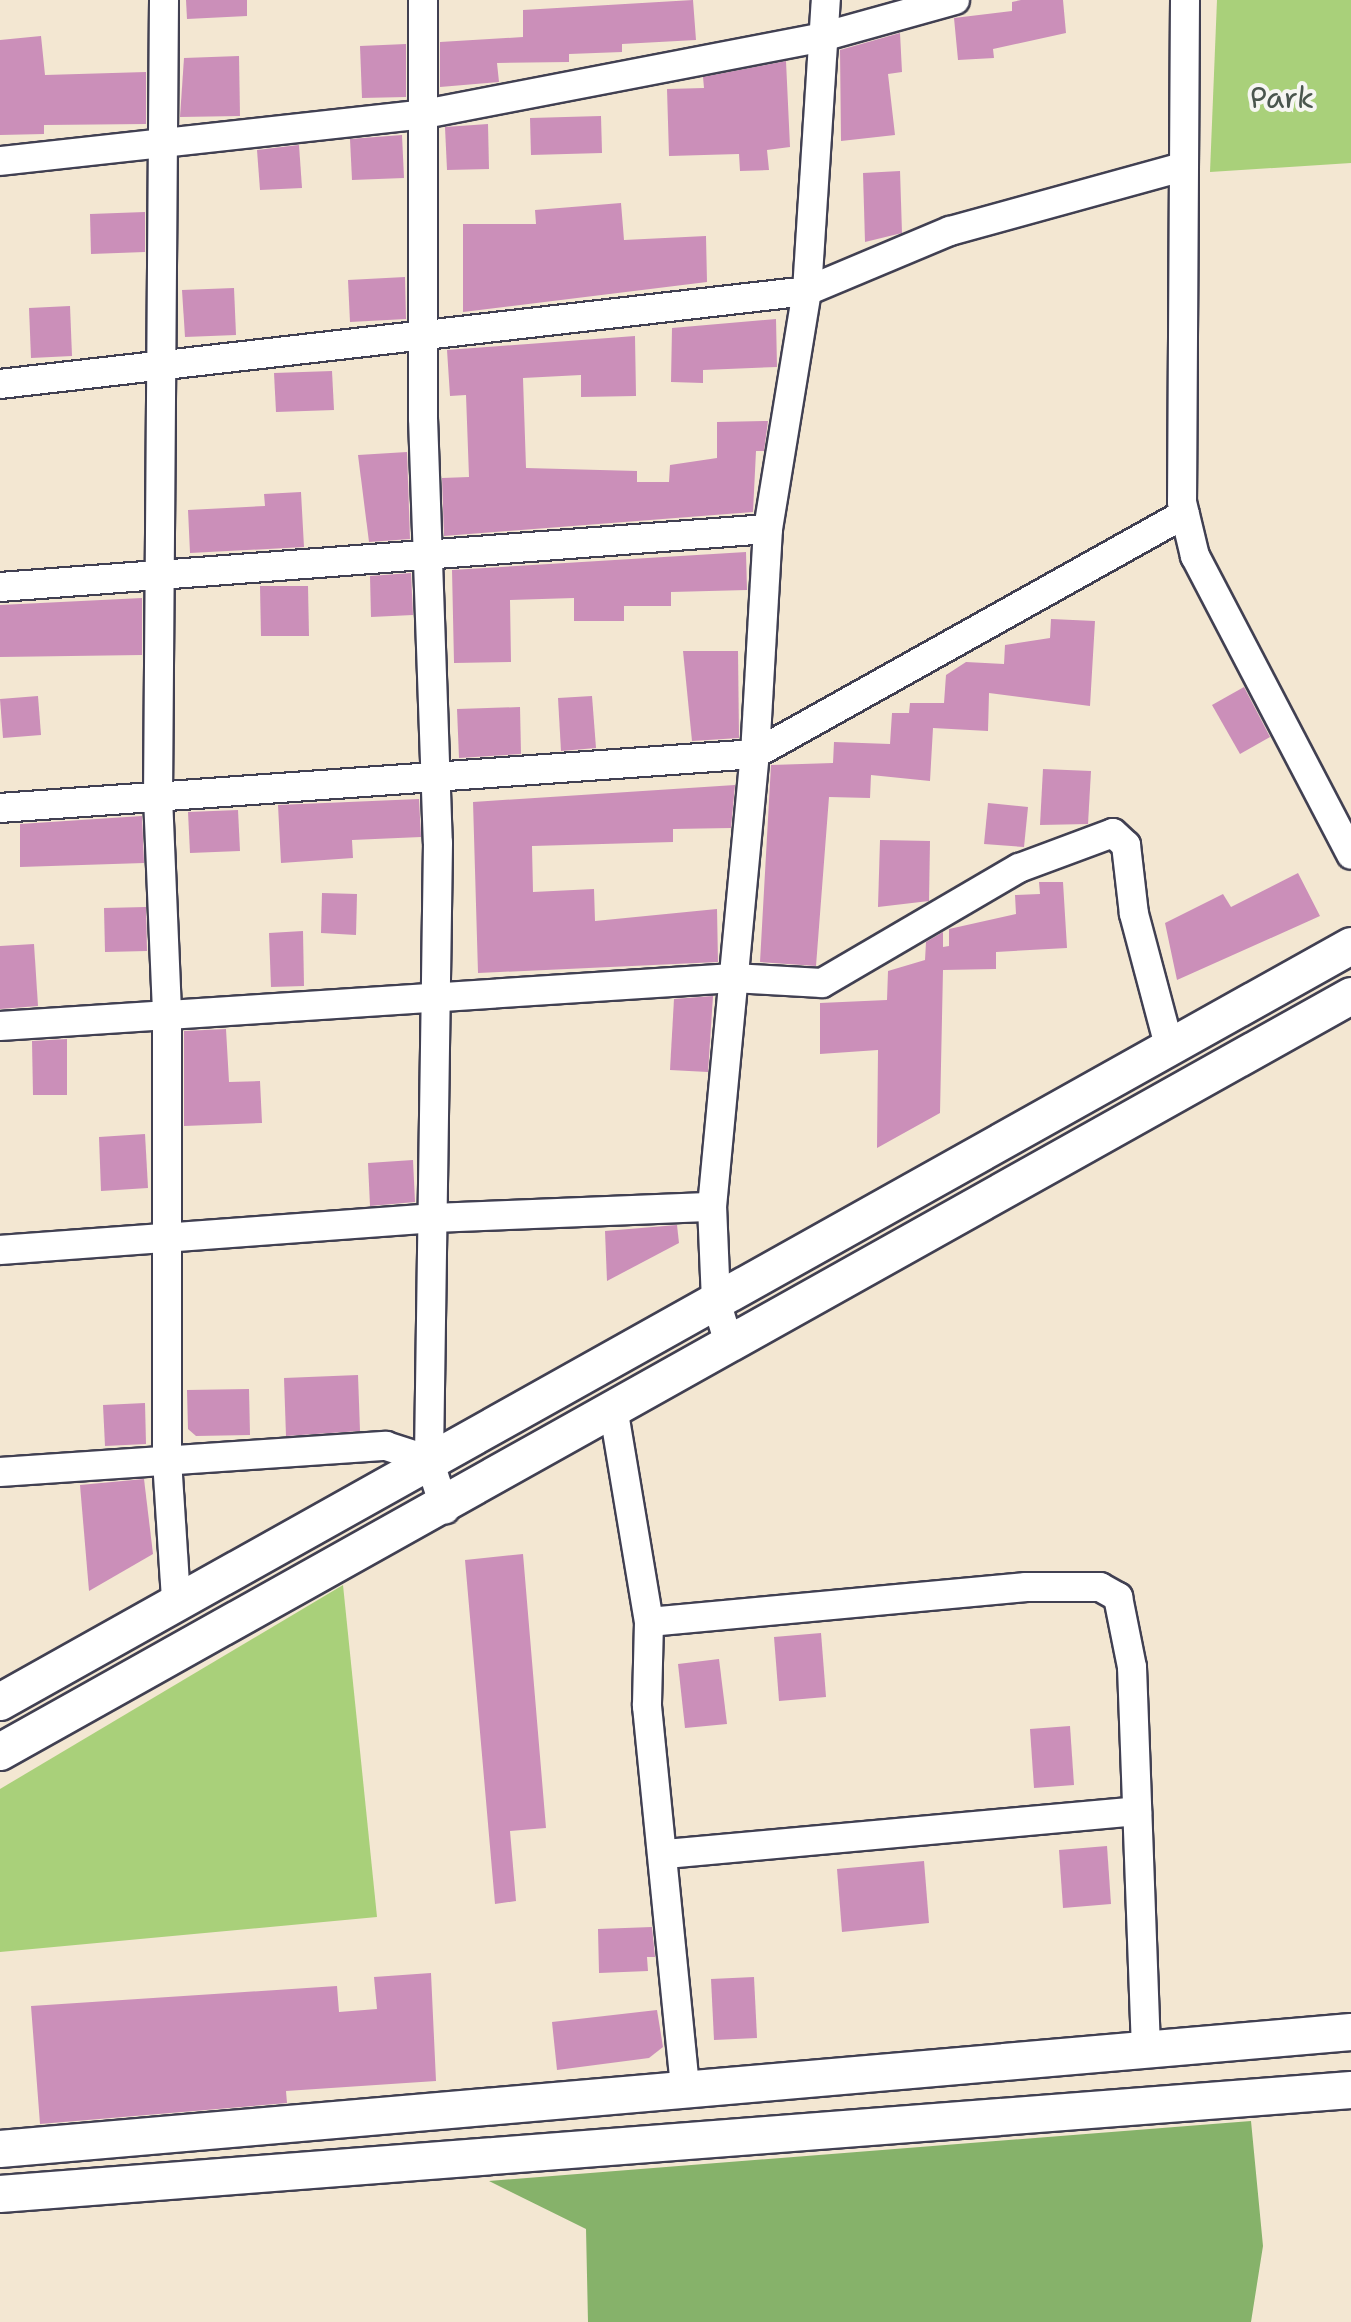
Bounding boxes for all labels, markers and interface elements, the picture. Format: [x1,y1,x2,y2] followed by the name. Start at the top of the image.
[1250,80,1314,116] park label: Park

